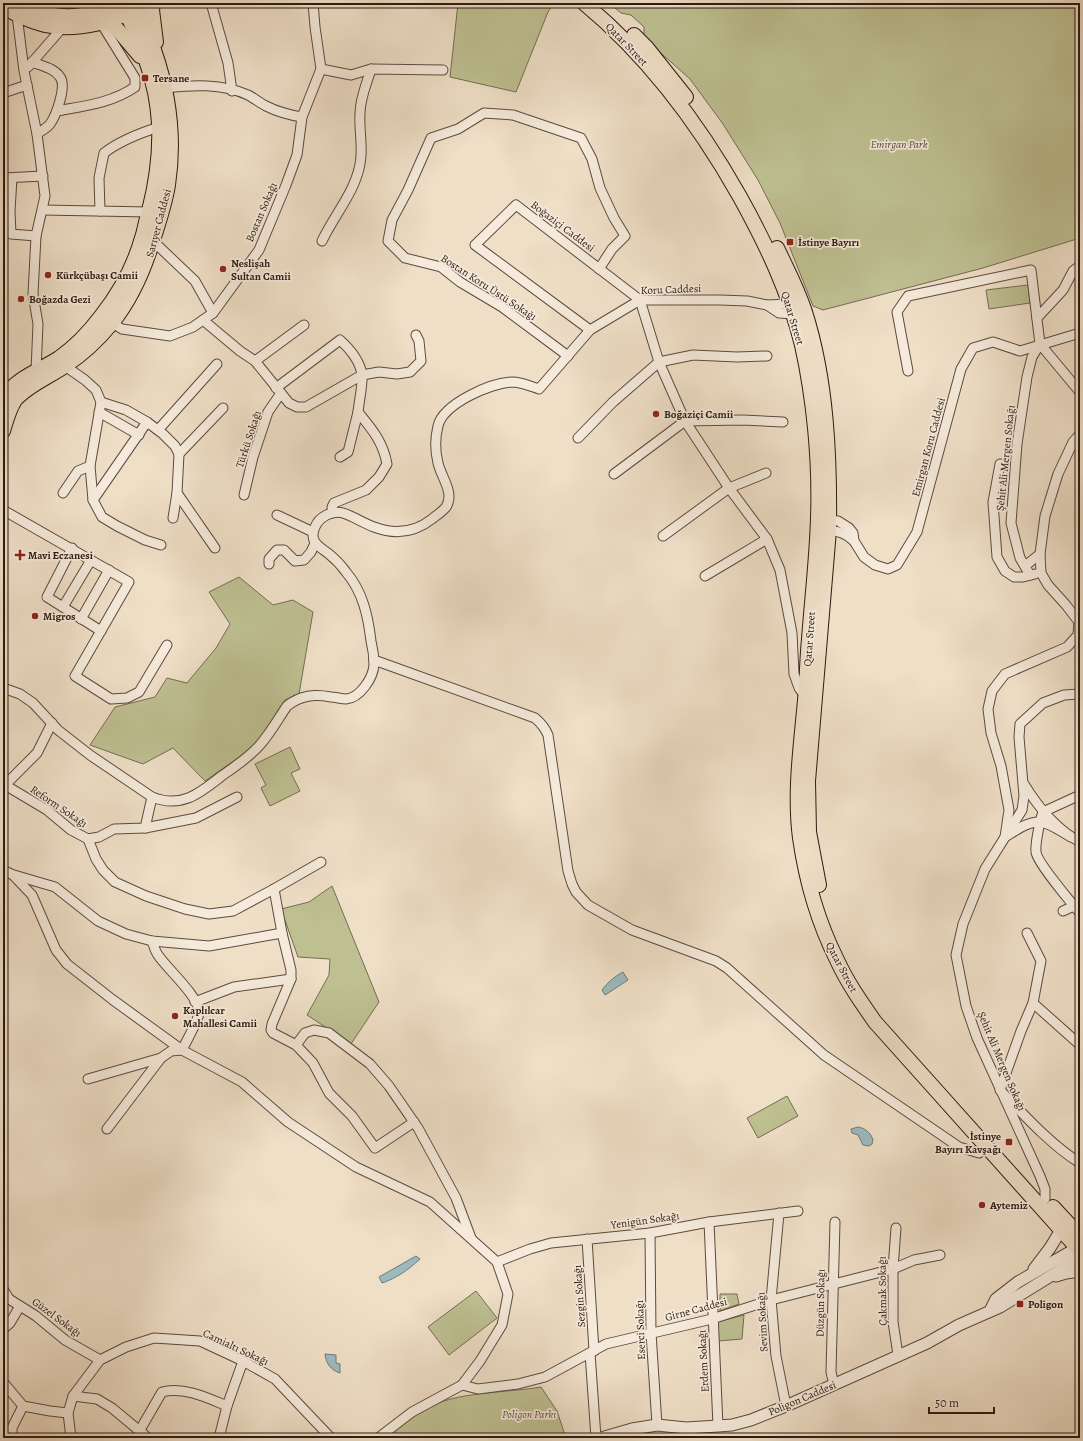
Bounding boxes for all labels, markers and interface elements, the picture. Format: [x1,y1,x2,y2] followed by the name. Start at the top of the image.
[602,19,651,70] street label: Qatar Street
[153,71,189,86] place label: Tersane
[140,73,150,83] marker: Tersane
[870,137,928,152] park label: Emirgan Park
[242,180,281,244] street label: Bostan Sokağı
[142,187,175,259] street label: Sarıyer Caddesi
[528,197,598,256] street label: Boğaziçi Caddesi
[798,235,859,250] place label: İstinye Bayırı
[785,237,795,247] marker: İstinye Bayırı
[438,251,540,324] street label: Bostan Koru Üstü Sokağı
[231,256,291,284] place label: Neslişah Sultan Camii
[218,264,228,274] marker: Neslişah Sultan Camii
[56,268,138,283] place label: Kürkçübaşı Camii
[43,270,53,280] marker: Kürkçübaşı Camii
[640,281,702,298] street label: Koru Caddesi
[777,290,808,347] street label: Qatar Street
[29,292,91,307] place label: Boğazda Gezi
[16,294,26,304] marker: Boğazda Gezi
[908,396,949,498] street label: Emirgan Koru Caddesi
[992,404,1019,512] street label: Şehit Ali Mergen Sokağı
[664,407,733,422] place label: Boğaziçi Camii
[232,409,265,470] street label: Türkü Sokağı
[651,409,661,419] marker: Boğaziçi Camii
[28,548,93,563] place label: Mavi Eczanesi
[15,550,25,560] marker: Mavi Eczanesi
[43,609,76,624] place label: Migros
[30,611,40,621] marker: Migros
[800,611,819,667] street label: Qatar Street
[27,782,90,831] street label: Reform Sokağı
[822,939,861,995] street label: Qatar Street
[183,1003,257,1031] place label: Kaplılcar Mahallesi Camii
[974,1009,1029,1113] street label: Şehit Ali Mergen Sokağı
[170,1011,180,1021] marker: Kaplılcar Mahallesi Camii
[935,1129,1001,1157] place label: İstinye Bayırı Kavşağı
[1004,1137,1014,1147] marker: İstinye Bayırı Kavşağı
[989,1198,1028,1213] place label: Aytemiz
[977,1200,987,1210] marker: Aytemiz
[609,1208,680,1233] street label: Yenigün Sokağı
[874,1256,891,1326] street label: Çakmak Sokağı
[570,1264,589,1328] street label: Sezgin Sokağı
[812,1269,829,1337] street label: Düzgün Sokağı
[753,1292,772,1352] street label: Sevim Sokağı
[29,1294,85,1341] street label: Güzel Sokağı
[663,1294,729,1325] street label: Girne Caddesi
[1028,1297,1063,1312] place label: Poligon
[1015,1299,1025,1309] marker: Poligon
[632,1300,649,1360] street label: Eserci Sokağı
[200,1326,271,1369] street label: Camialtı Sokağı
[694,1329,713,1393] street label: Erdem Sokağı
[766,1377,838,1419] street label: Poligon Caddesi
[929,1389,994,1415] scale bar
[935,1395,959,1411] text: 50 m
[502,1407,556,1422] park label: Poligon Parkı

